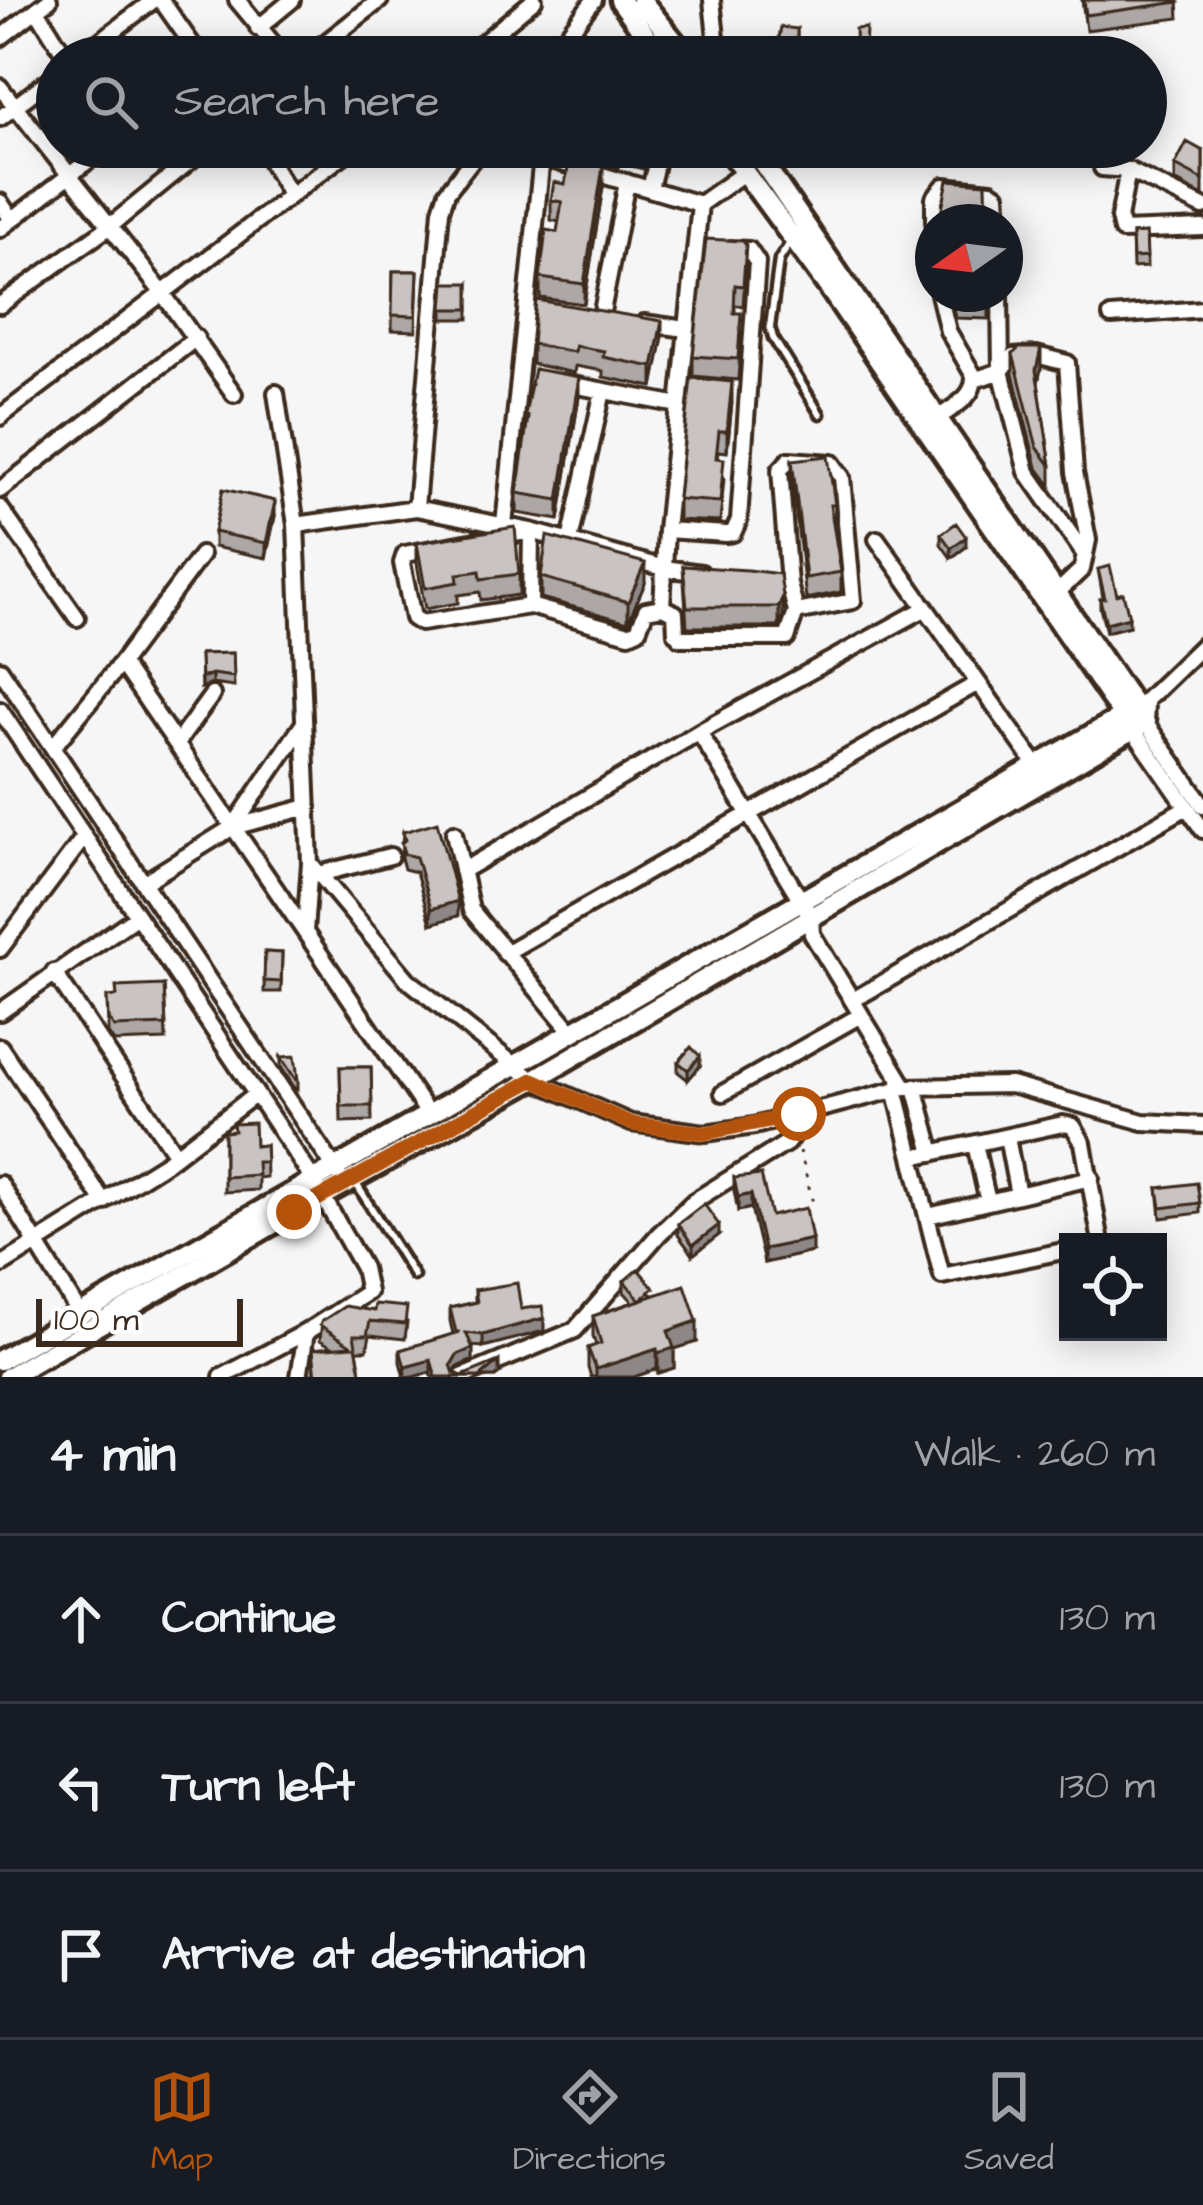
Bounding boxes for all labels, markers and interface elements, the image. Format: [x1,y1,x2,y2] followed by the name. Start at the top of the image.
[36,36,1167,168] search box
[78,69,144,135] icon: search
[174,71,440,133] text: Search here
[915,204,1023,312] north arrow
[772,1087,826,1141] route start
[267,1185,321,1239] route end
[1059,1233,1167,1341] map controls
[1059,1233,1167,1341] button: locate
[36,1293,243,1346] scale bar
[54,1297,139,1343] text: 100 m
[48,1420,176,1491] text: 4 min
[914,1428,1155,1482] text: Walk · 260 m
[48,1586,114,1652] icon: ahead
[162,1588,336,1650] text: Continue
[1060,1592,1155,1646] text: 130 m
[48,1754,114,1820] icon: left
[162,1756,355,1818] text: Turn left
[1060,1760,1155,1814] text: 130 m
[48,1922,114,1988] icon: arrive
[162,1924,585,1986] text: Arrive at destination
[149,2064,215,2182] tab: Map
[513,2064,666,2182] tab: Directions
[964,2064,1054,2182] tab: Saved

